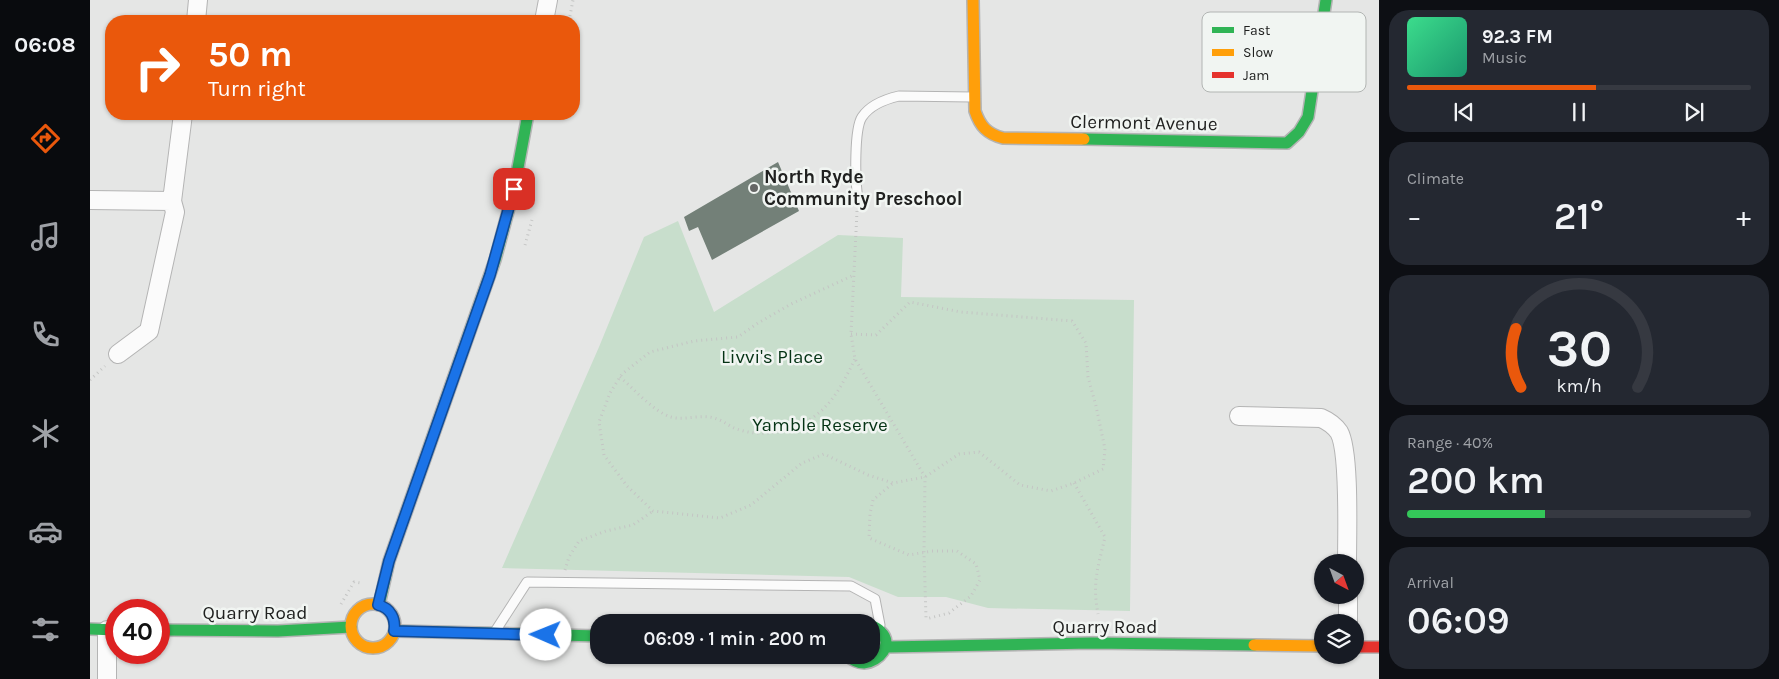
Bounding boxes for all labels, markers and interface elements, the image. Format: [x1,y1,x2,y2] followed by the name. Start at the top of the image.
[1202,12,1366,92] legend
[1243,22,1270,39] text: Fast
[1482,26,1553,48] text: 92.3 FM
[14,32,76,58] text: 06:08
[208,34,293,75] text: 50 m
[125,35,190,100] icon: right
[1243,44,1273,61] text: Slow
[1482,48,1527,67] text: Music
[1243,67,1269,84] text: Jam
[208,76,306,102] text: Turn right
[1450,98,1478,126] icon: previous
[1565,98,1593,126] icon: pause
[1680,98,1708,126] icon: next
[1070,111,1218,135] street label: Clermont Avenue
[28,121,63,156] icon: directions
[764,166,962,210] place label: North Ryde Community Preschool
[493,168,535,210] pin
[1407,169,1464,188] text: Climate
[500,175,528,203] icon: arrive
[748,182,760,194] marker: North Ryde Community Preschool
[1554,194,1604,239] text: 21°
[1407,200,1422,233] text: −
[1736,200,1751,233] text: +
[28,219,63,254] icon: music
[28,317,63,352] icon: phone
[1546,318,1612,379] text: 30
[721,346,823,368] park label: Livvi's Place
[1556,376,1602,397] text: km/h
[752,414,888,436] park label: Yamble Reserve
[28,416,63,451] icon: climate
[1407,433,1493,452] text: Range · 40%
[1407,458,1545,503] text: 200 km
[28,514,63,549] icon: car
[1314,554,1364,604] north arrow
[1314,554,1364,664] map controls
[1407,573,1454,592] text: Arrival
[1407,598,1510,643] text: 06:09
[105,599,170,664] speed limit sign: 40
[202,602,308,624] street label: Quarry Road
[519,608,571,660] position arrow
[28,612,63,647] icon: filters
[1314,614,1364,664] button: layers
[1052,616,1158,638] street label: Quarry Road
[644,628,826,650] text: 06:09 · 1 min · 200 m

